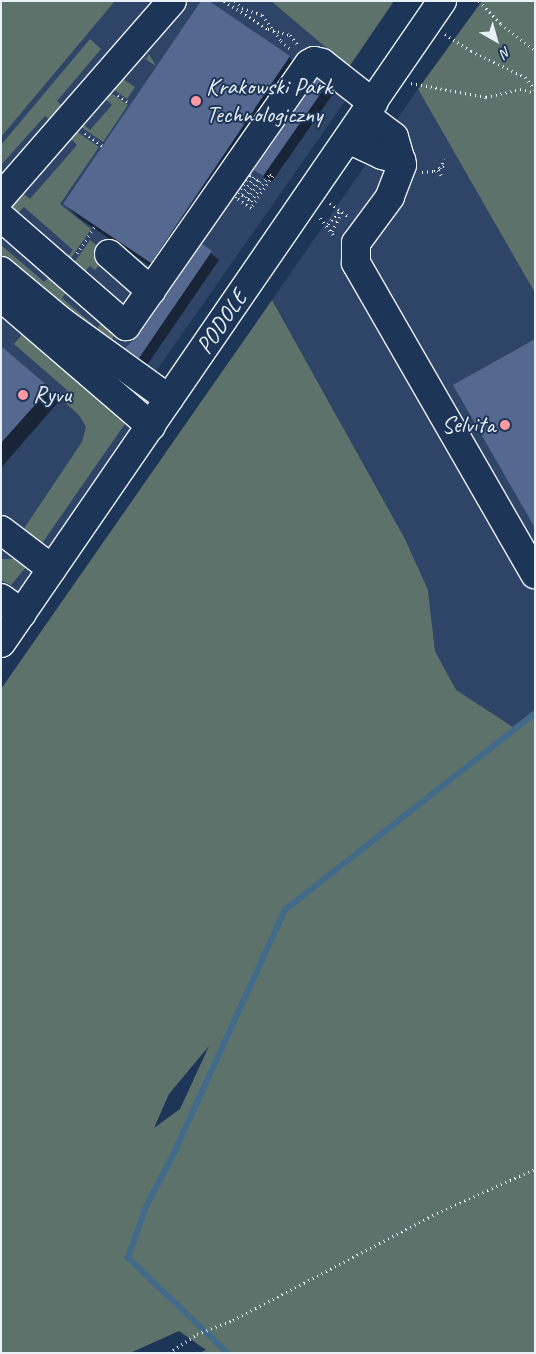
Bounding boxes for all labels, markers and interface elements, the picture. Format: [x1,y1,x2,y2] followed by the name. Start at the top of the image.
[471,15,521,65] north arrow
[497,43,514,62] text: N
[206,73,332,129] place label: Krakowski Park Technologiczny
[190,95,202,107] marker: Krakowski Park Technologiczny
[190,284,254,360] street label: PODOLE
[33,381,71,409] place label: Ryvu
[17,389,29,401] marker: Ryvu
[442,411,495,439] place label: Selvita
[499,419,511,431] marker: Selvita

